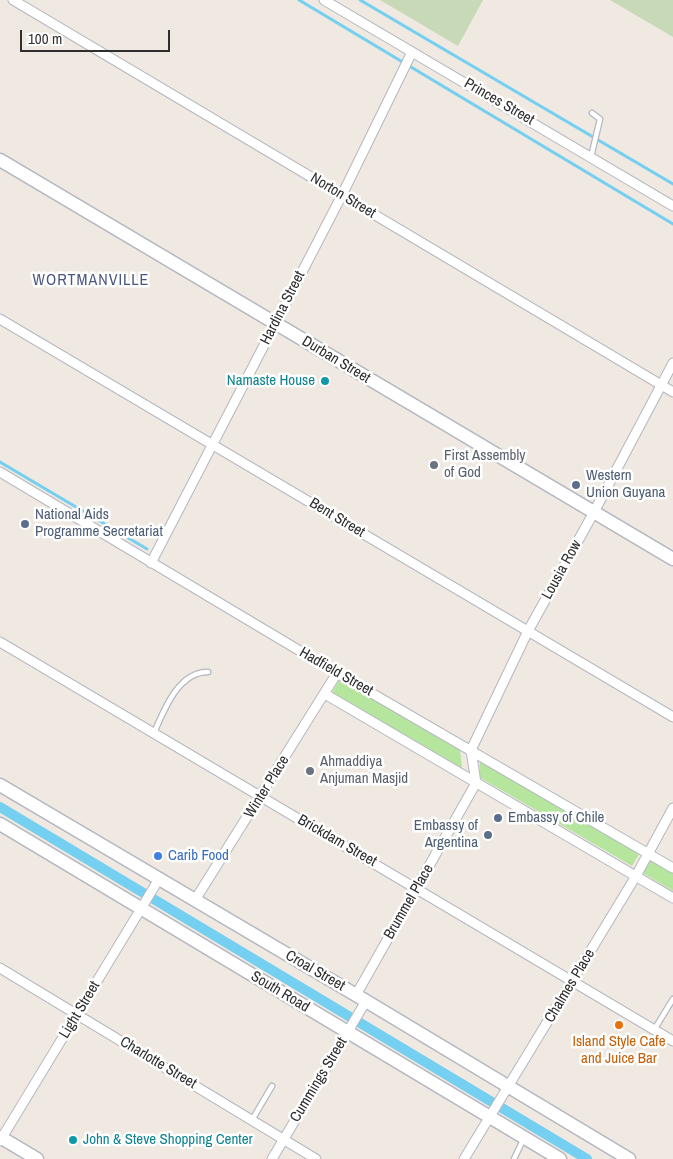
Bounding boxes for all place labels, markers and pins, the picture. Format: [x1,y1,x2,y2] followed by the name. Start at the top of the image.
[227,372,315,390] place label: Namaste House
[319,375,331,387] marker: Namaste House
[444,447,525,482] place label: First Assembly of God
[428,459,440,471] marker: First Assembly of God
[586,467,665,502] place label: Western Union Guyana
[570,479,582,491] marker: Western Union Guyana
[35,506,163,541] place label: National Aids Programme Secretariat
[19,518,31,530] marker: National Aids Programme Secretariat
[320,753,408,788] place label: Ahmaddiya Anjuman Masjid
[304,765,316,777] marker: Ahmaddiya Anjuman Masjid
[508,809,604,827] place label: Embassy of Chile
[492,812,504,824] marker: Embassy of Chile
[414,817,478,852] place label: Embassy of Argentina
[482,829,494,841] marker: Embassy of Argentina
[168,847,229,865] place label: Carib Food
[152,850,164,862] marker: Carib Food
[613,1019,625,1031] marker: Island Style Cafe and Juice Bar
[573,1033,665,1068] place label: Island Style Cafe and Juice Bar
[83,1131,253,1149] place label: John & Steve Shopping Center
[67,1134,79,1146] marker: John & Steve Shopping Center

